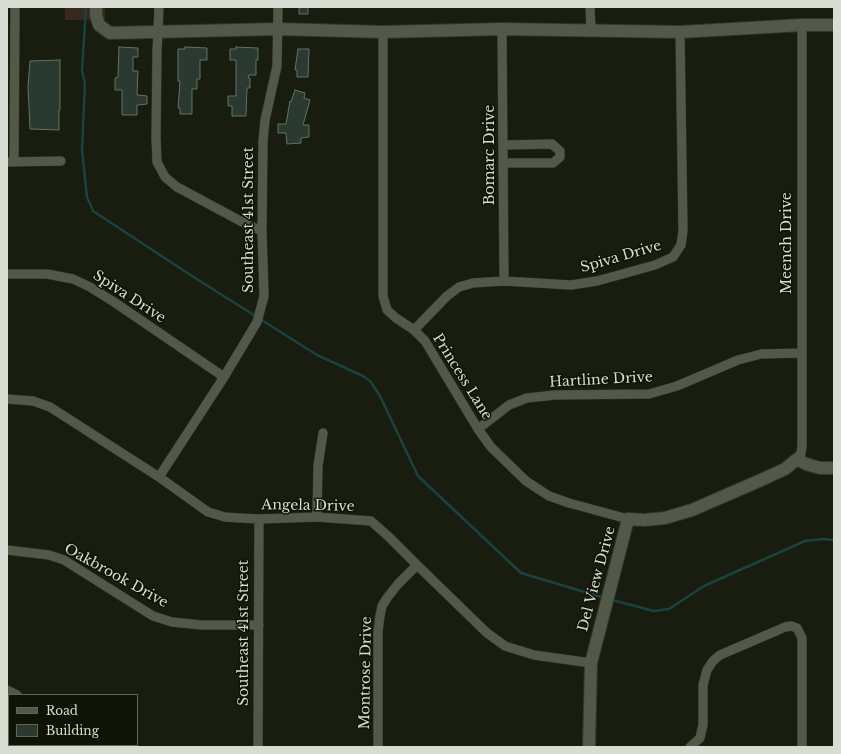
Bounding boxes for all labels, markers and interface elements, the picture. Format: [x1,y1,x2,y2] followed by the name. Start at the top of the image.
[482,105,498,205] street label: Bomarc Drive
[241,147,257,293] street label: Southeast 41st Street
[779,192,795,294] street label: Meench Drive
[579,237,663,277] street label: Spiva Drive
[89,267,169,327] street label: Spiva Drive
[429,331,495,423] street label: Princess Lane
[549,369,653,391] street label: Hartline Drive
[261,497,355,515] street label: Angela Drive
[575,524,619,634] street label: Del View Drive
[61,540,171,612] street label: Oakbrook Drive
[236,560,252,706] street label: Southeast 41st Street
[357,616,375,730] street label: Montrose Drive
[8,694,138,746] legend
[46,703,78,718] text: Road
[46,723,99,738] text: Building

